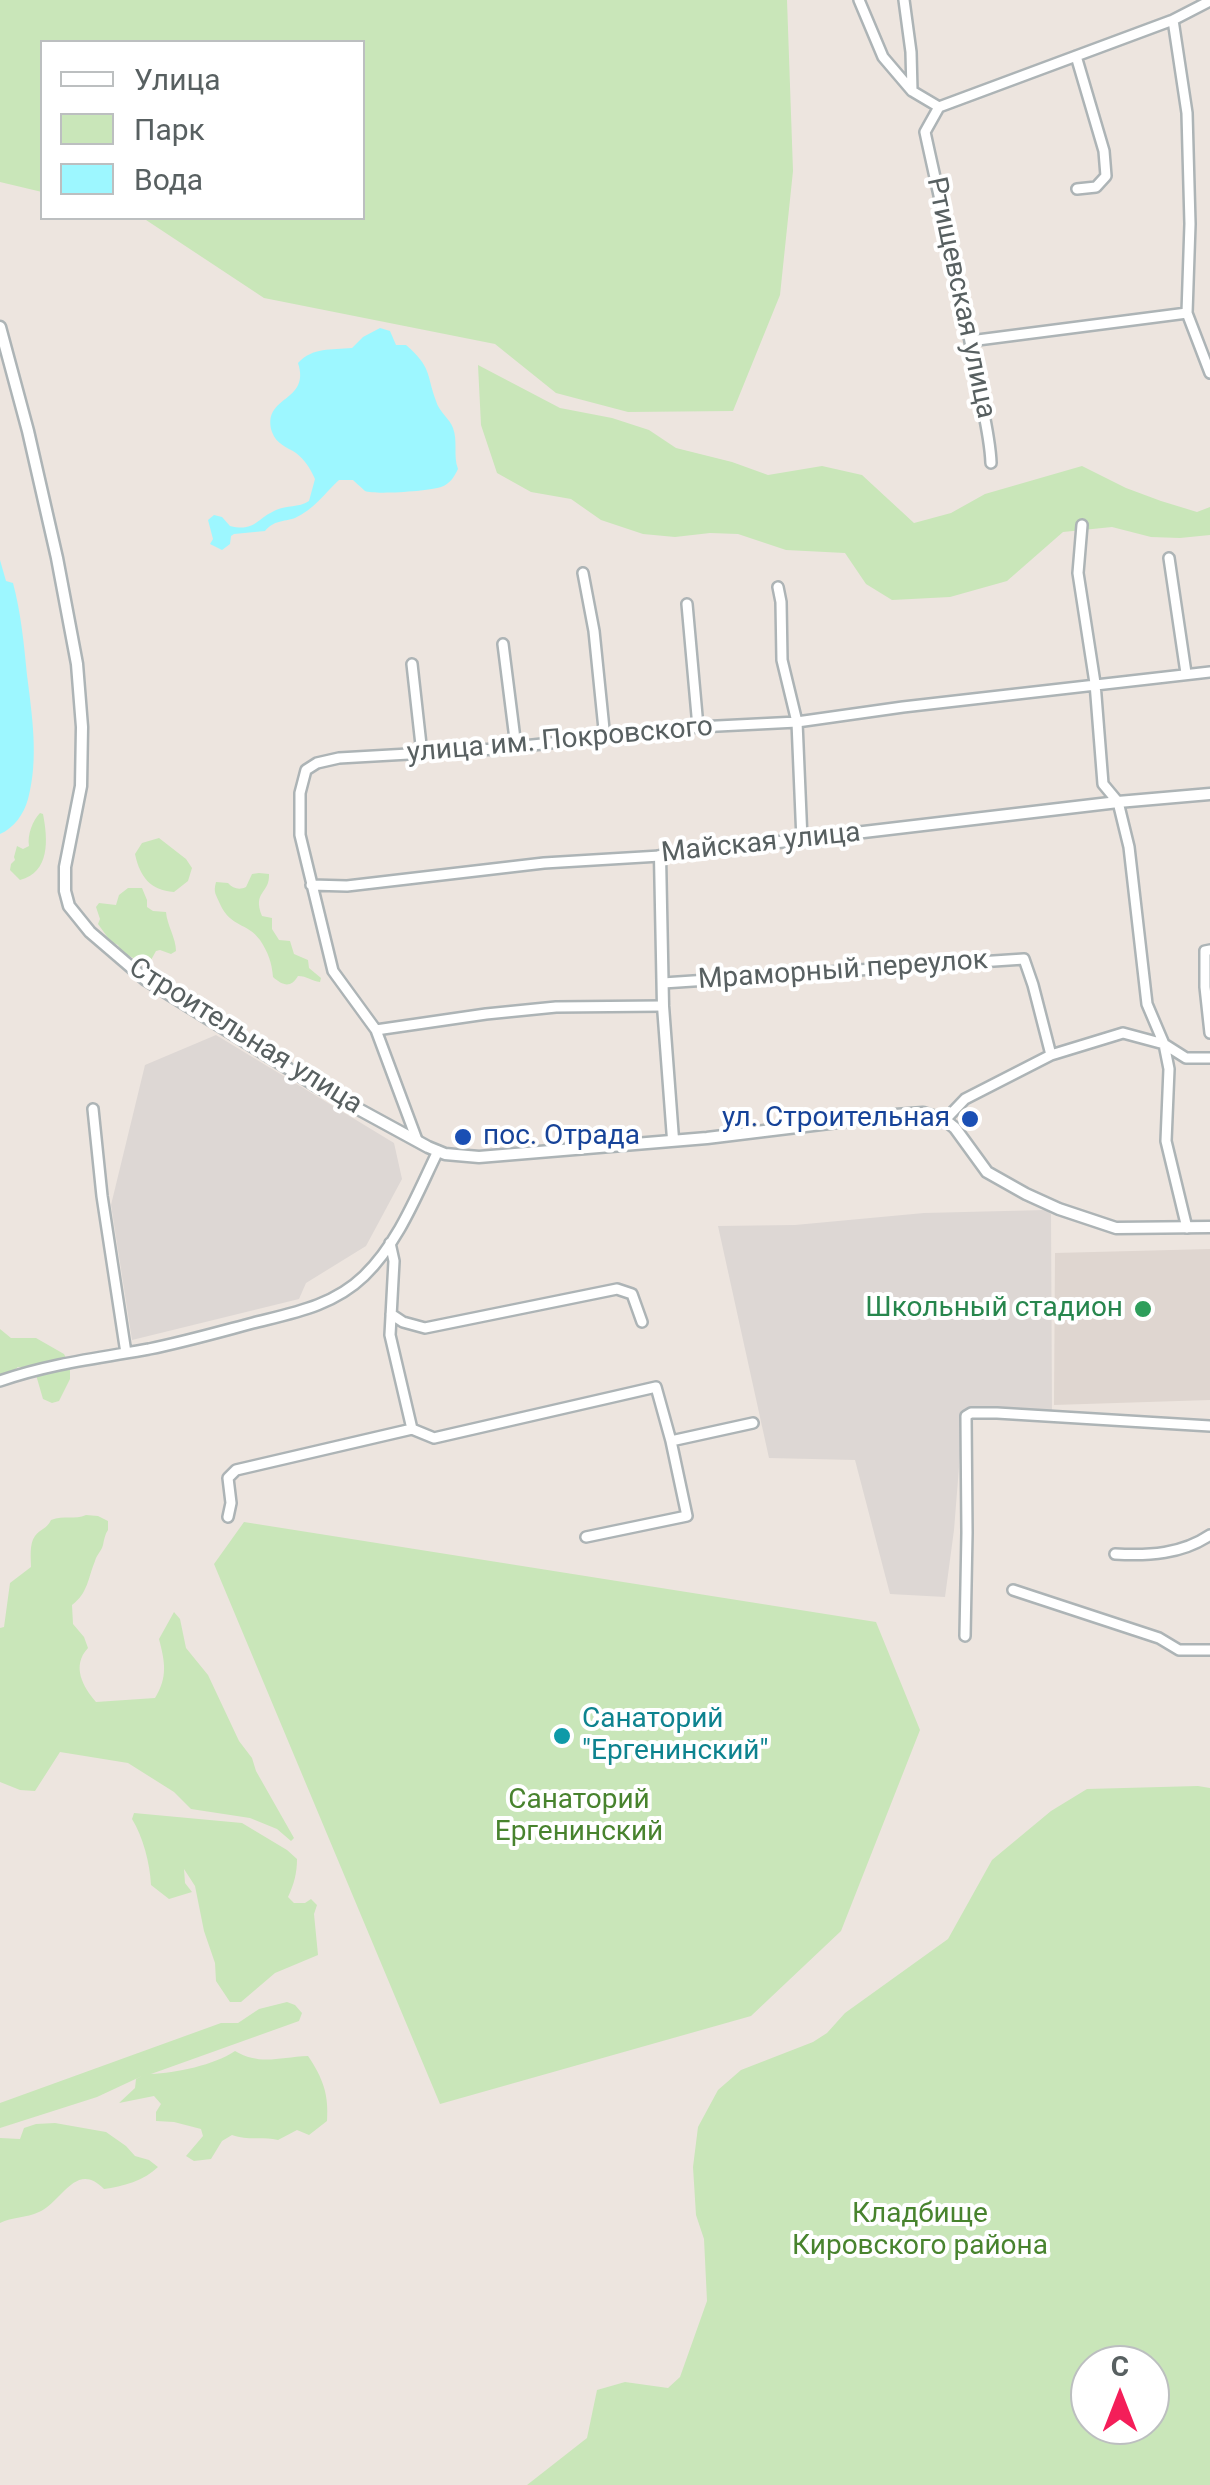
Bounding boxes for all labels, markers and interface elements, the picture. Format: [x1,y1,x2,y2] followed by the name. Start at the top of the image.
[40,40,365,220] legend
[134,62,221,97] text: Улица
[134,112,205,147] text: Парк
[134,162,203,197] text: Вода
[918,174,1002,422] street label: Ртищевская улица
[406,711,714,771] street label: улица им. Покровского
[660,817,862,871] street label: Майская улица
[697,944,989,998] street label: Мраморный переулок
[122,952,368,1122] street label: Строительная улица
[722,1102,950,1136] place label: ул. Строительная
[959,1108,981,1130] marker: ул. Строительная
[483,1120,640,1154] place label: пос. Отрада
[452,1126,474,1148] marker: пос. Отрада
[865,1292,1123,1326] place label: Школьный стадион
[1132,1298,1154,1320] marker: Школьный стадион
[582,1703,768,1769] place label: Санаторий "Ергенинский"
[551,1725,573,1747] marker: Санаторий "Ергенинский"
[495,1784,663,1850] park label: Санаторий Ергенинский
[792,2198,1048,2264] park label: Кладбище Кировского района
[1070,2345,1170,2445] north arrow
[1111,2350,1129,2383] text: С

